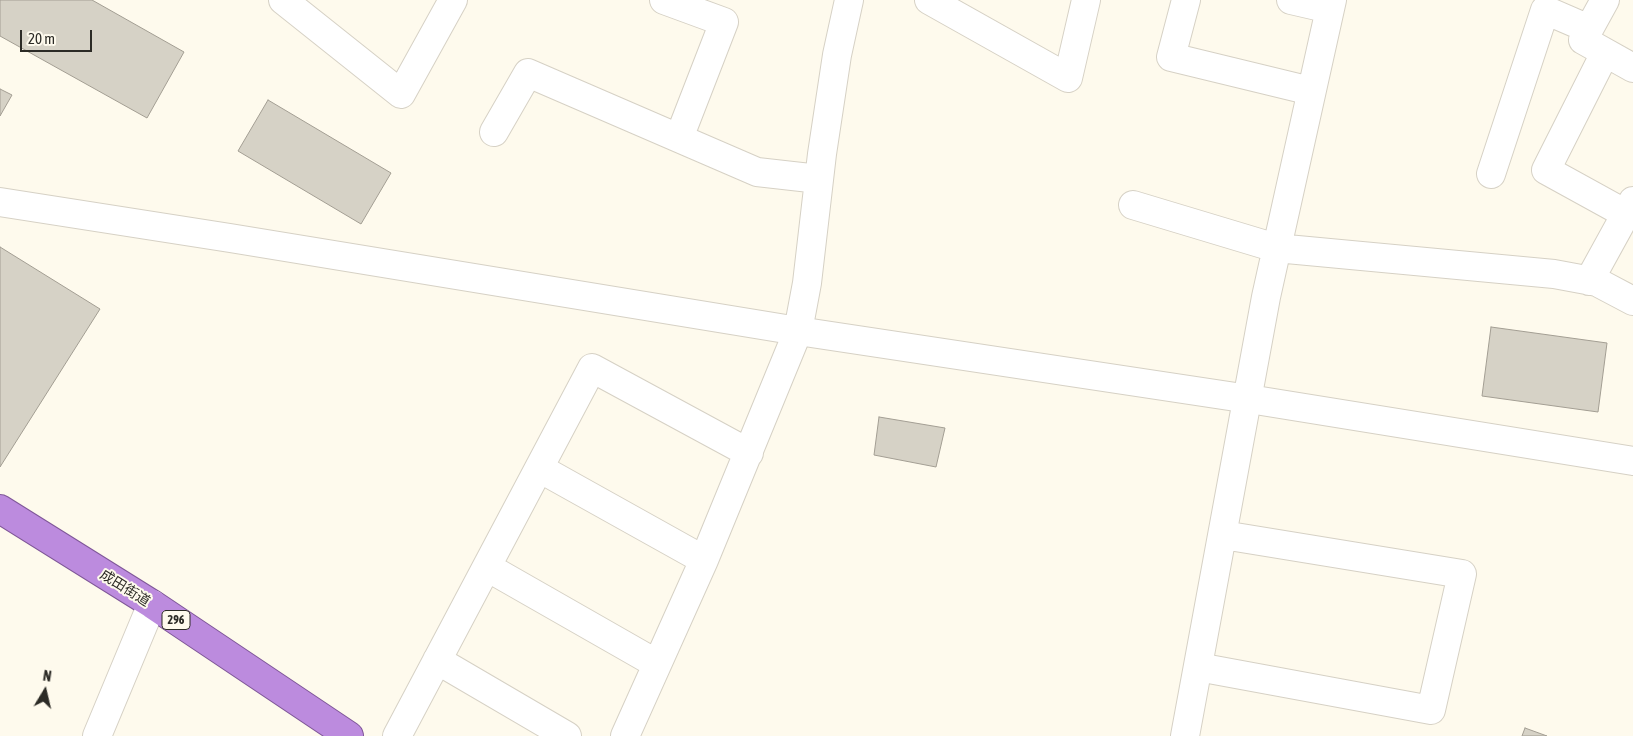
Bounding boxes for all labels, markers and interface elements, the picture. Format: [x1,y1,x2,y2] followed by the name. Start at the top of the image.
[22,20,95,52] scale bar
[28,30,55,47] text: 20 m
[97,566,153,610] street label: 成田街道
[162,610,190,630] road number: 296
[20,666,70,716] north arrow
[42,668,53,685] text: N

